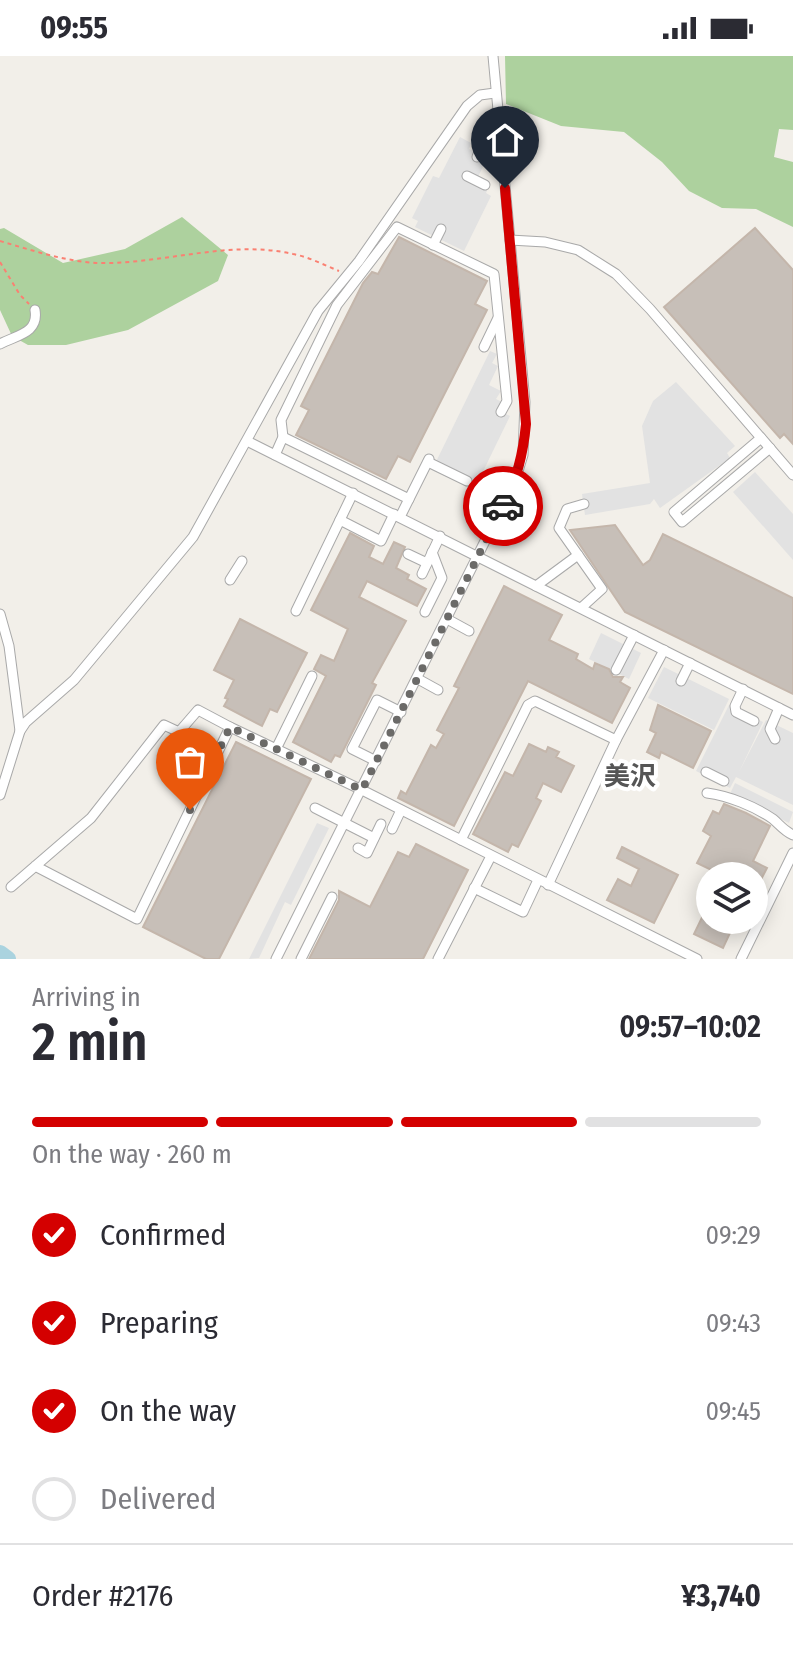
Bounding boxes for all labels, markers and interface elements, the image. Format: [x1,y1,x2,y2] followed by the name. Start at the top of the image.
[40,10,108,46] text: 09:55
[471,106,539,188] pin
[483,118,527,162] icon: home
[463,466,543,546] courier
[481,484,525,528] icon: car
[156,728,224,810] pin
[168,740,212,784] icon: bag
[604,761,656,792] district label: 美沢
[696,862,768,934] map controls
[696,862,768,934] button: layers
[32,982,141,1013] text: Arriving in
[619,1009,761,1045] text: 09:57–10:02
[32,1011,148,1074] text: 2 min
[32,1139,232,1170] text: On the way · 260 m
[32,1213,76,1257] icon: check
[100,1217,226,1253] text: Confirmed
[706,1220,761,1251] text: 09:29
[32,1301,76,1345] icon: check
[100,1305,218,1341] text: Preparing
[706,1308,761,1339] text: 09:43
[32,1389,76,1433] icon: check
[100,1393,236,1429] text: On the way
[705,1396,761,1427] text: 09:45
[100,1481,216,1517] text: Delivered
[32,1578,173,1614] text: Order #2176
[681,1578,761,1614] text: ¥3,740

